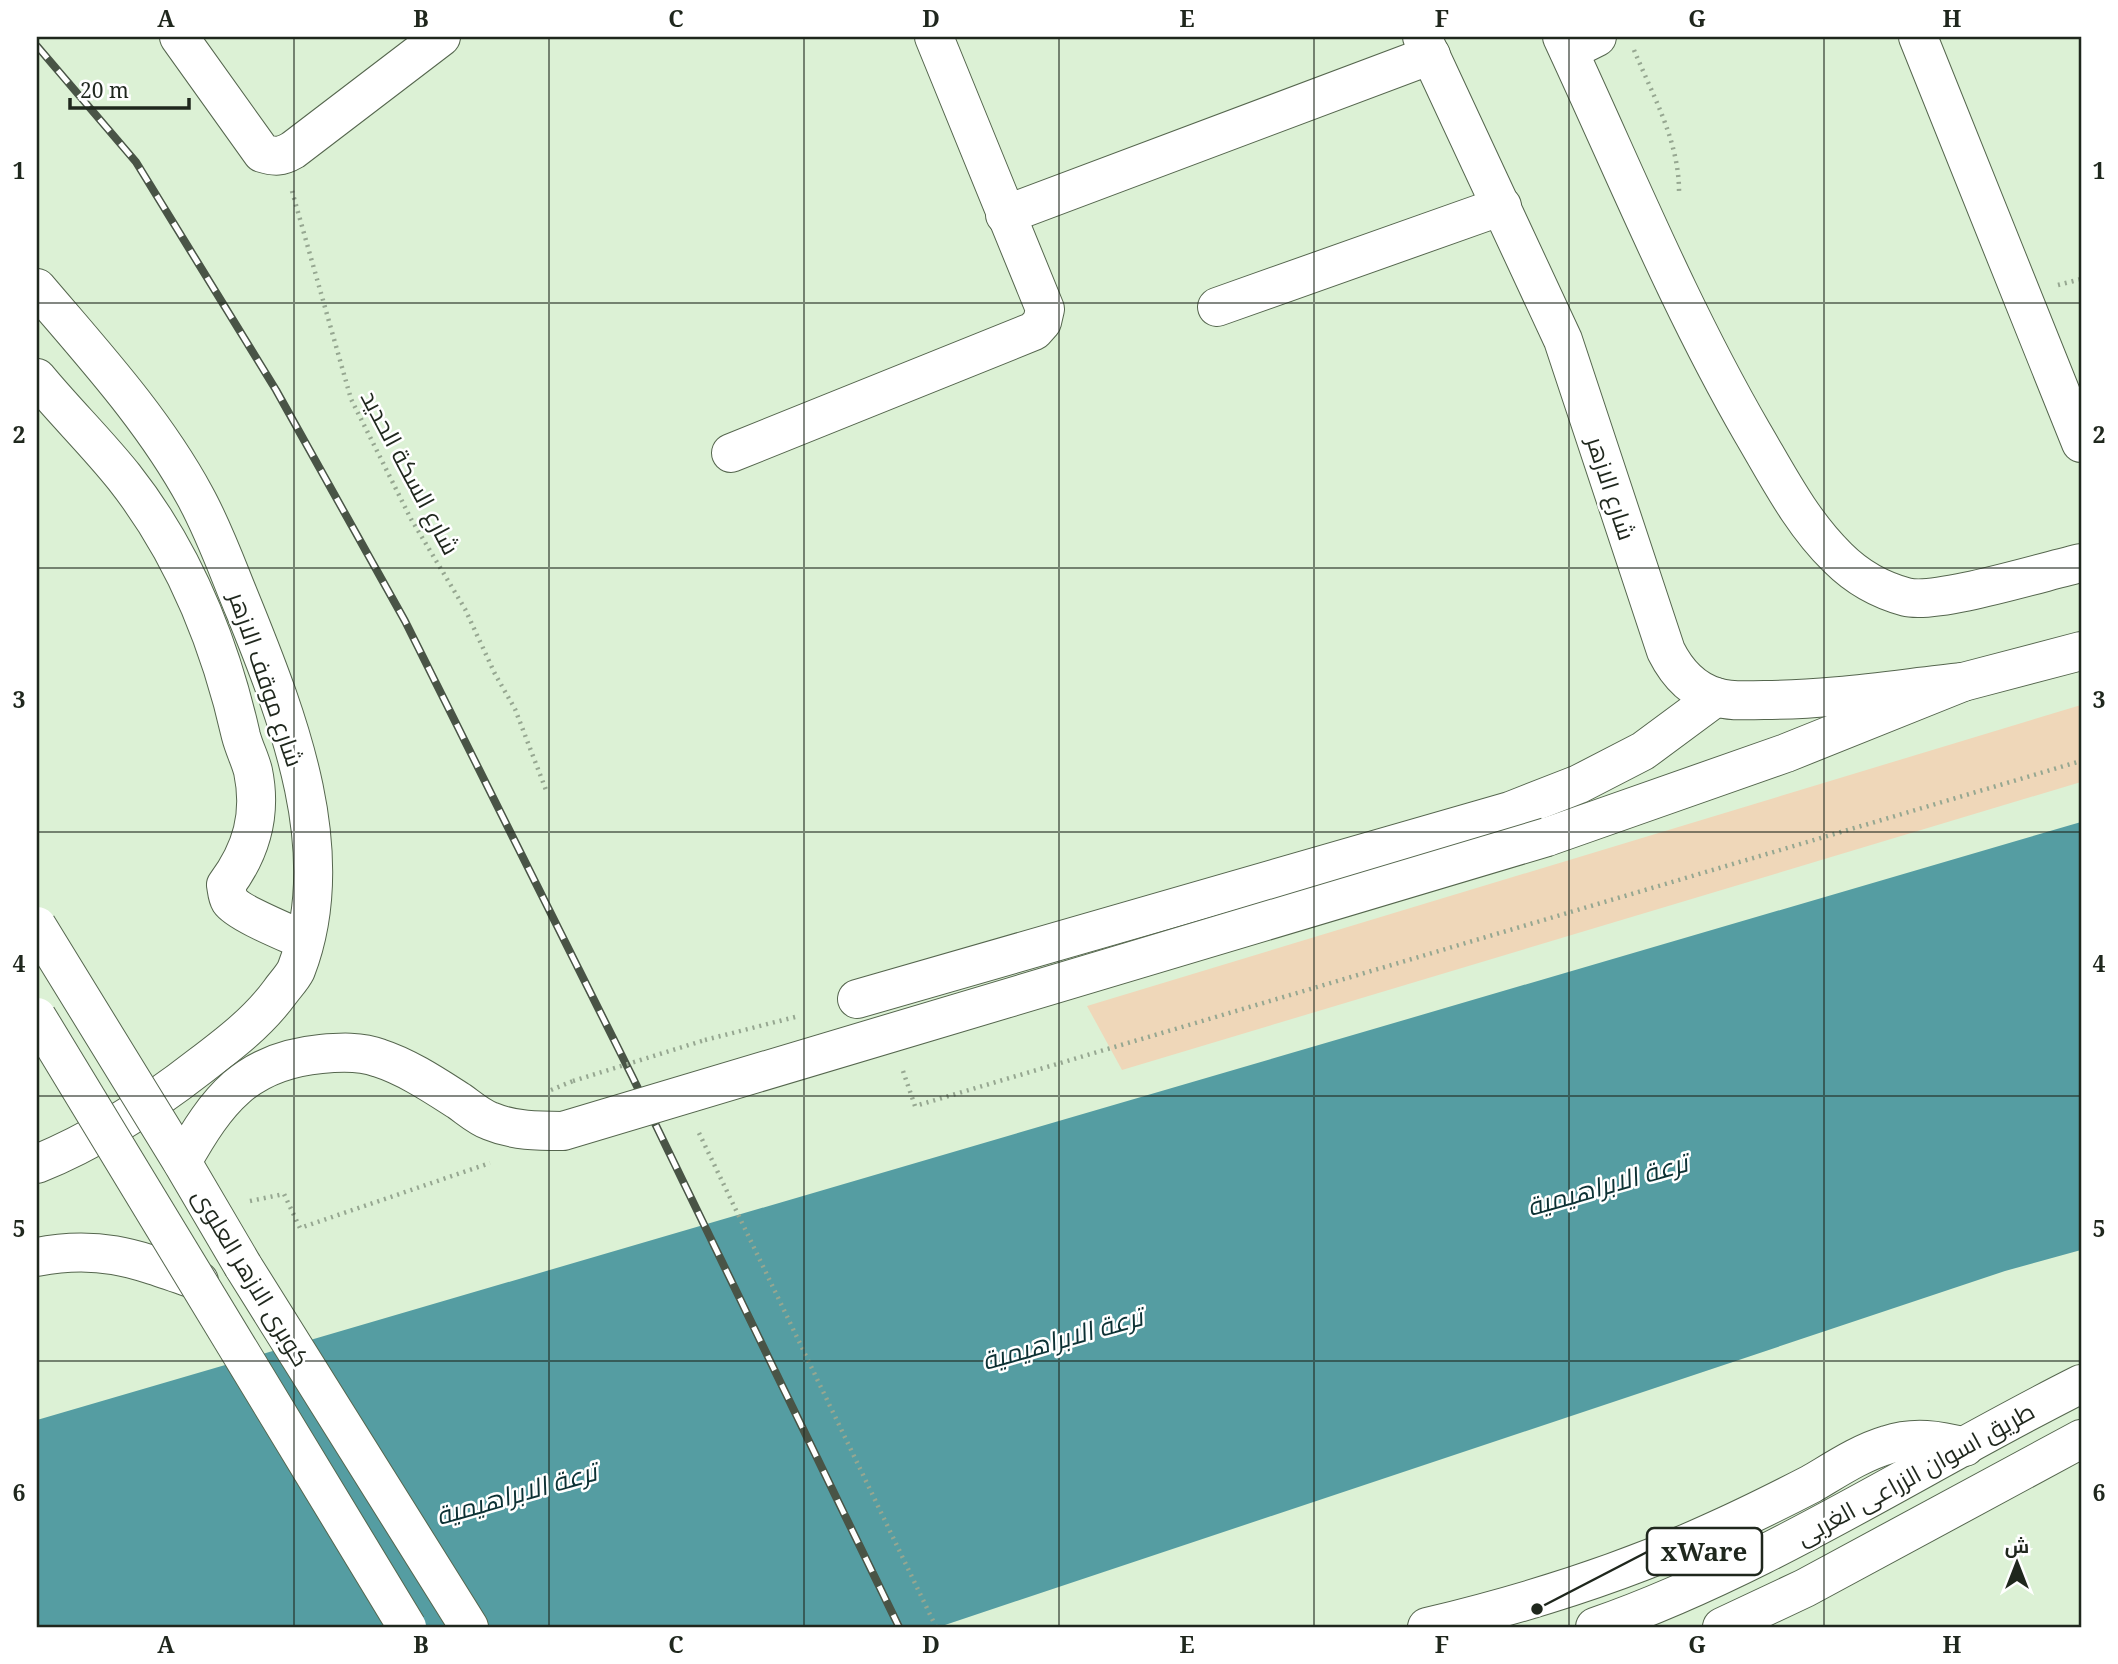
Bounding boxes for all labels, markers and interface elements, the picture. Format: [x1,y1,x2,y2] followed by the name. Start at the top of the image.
[157,2,175,34] text: A
[413,2,429,34] text: B
[668,2,684,34] text: C
[922,2,940,34] text: D
[1179,2,1195,34] text: E
[1435,2,1449,34] text: F
[1688,2,1706,34] text: G
[1943,2,1962,34] text: H
[70,66,189,110] scale bar
[80,76,129,104] text: 20 m
[13,154,26,186] text: 1
[2093,154,2106,186] text: 1
[353,384,468,561] street label: شارع السكة الحديد
[13,418,26,450] text: 2
[2093,418,2106,450] text: 2
[1578,430,1644,544] street label: شارع الازهر
[220,585,312,771] street label: شارع موقف الازهر
[13,683,26,715] text: 3
[2093,683,2106,715] text: 3
[13,947,26,979] text: 4
[2093,947,2106,979] text: 4
[1522,1142,1697,1224] water label: ترعة الابراهيمية
[186,1182,318,1372] street label: كوبرى الازهر العلوى
[13,1212,26,1244] text: 5
[2093,1212,2106,1244] text: 5
[977,1296,1152,1378] water label: ترعة الابراهيمية
[1790,1394,2040,1552] street label: طريق اسوان الزراعى الغربى
[431,1451,606,1533] water label: ترعة الابراهيمية
[13,1476,26,1508] text: 6
[2093,1476,2106,1508] text: 6
[1647,1528,1762,1575] callout: xWare
[1982,1528,2052,1598] north arrow
[1661,1533,1747,1569] text: xWare
[2005,1533,2029,1559] text: ش
[157,1628,175,1660] text: A
[413,1628,429,1660] text: B
[668,1628,684,1660] text: C
[922,1628,940,1660] text: D
[1179,1628,1195,1660] text: E
[1435,1628,1449,1660] text: F
[1688,1628,1706,1660] text: G
[1943,1628,1962,1660] text: H

